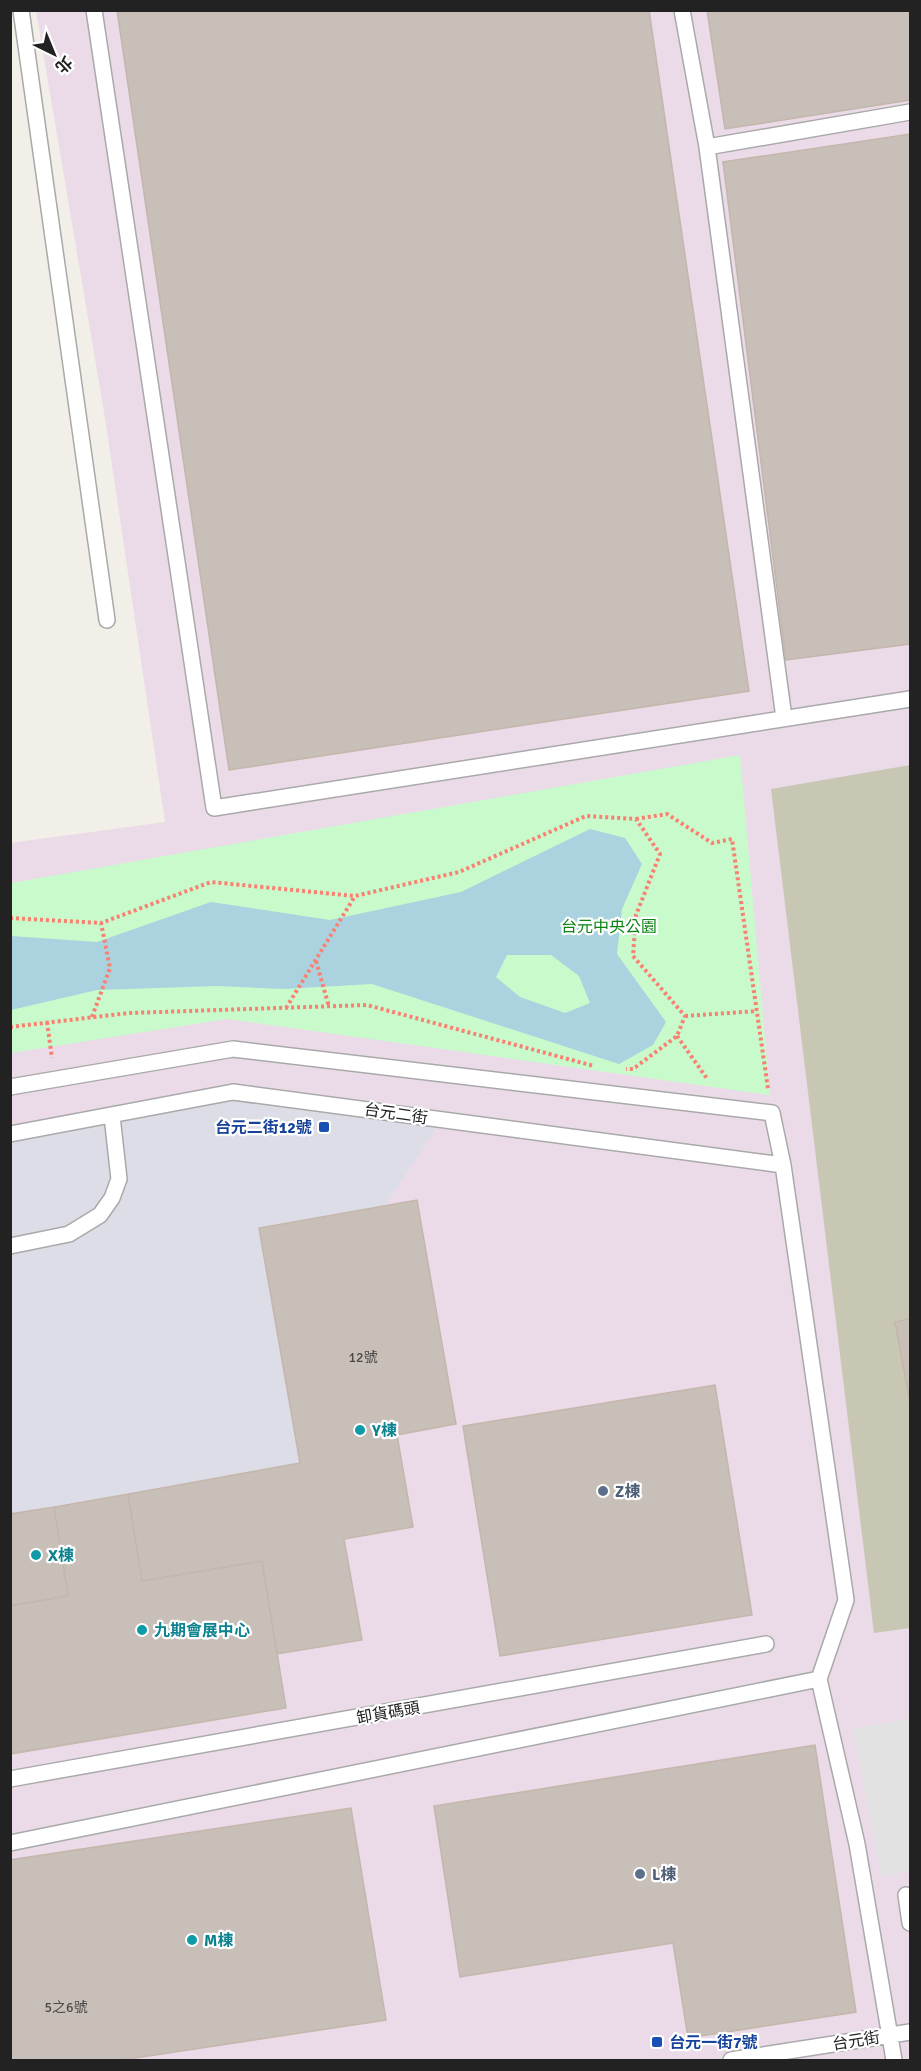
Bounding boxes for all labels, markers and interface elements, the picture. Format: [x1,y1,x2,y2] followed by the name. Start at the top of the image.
[24,24,84,84] north arrow
[51,51,76,77] text: 北
[561,917,657,937] park label: 台元中央公園
[363,1100,429,1128] street label: 台元二街
[215,1118,312,1138] place label: 台元二街12號
[317,1120,331,1134] marker: 台元二街12號
[348,1349,378,1366] house number: 12號
[371,1421,397,1441] place label: Y棟
[353,1423,367,1437] marker: Y棟
[615,1482,640,1502] place label: Z棟
[596,1484,610,1498] marker: Z棟
[48,1546,74,1566] place label: X棟
[29,1548,43,1562] marker: X棟
[154,1621,250,1641] place label: 九期會展中心
[135,1623,149,1637] marker: 九期會展中心
[355,1698,421,1728] street label: 卸貨碼頭
[652,1865,676,1885] place label: L棟
[633,1867,647,1881] marker: L棟
[204,1931,233,1951] place label: M棟
[185,1933,199,1947] marker: M棟
[44,1999,88,2016] house number: 5之6號
[831,2027,881,2055] street label: 台元街
[669,2033,758,2053] place label: 台元一街7號
[650,2035,664,2049] marker: 台元一街7號

